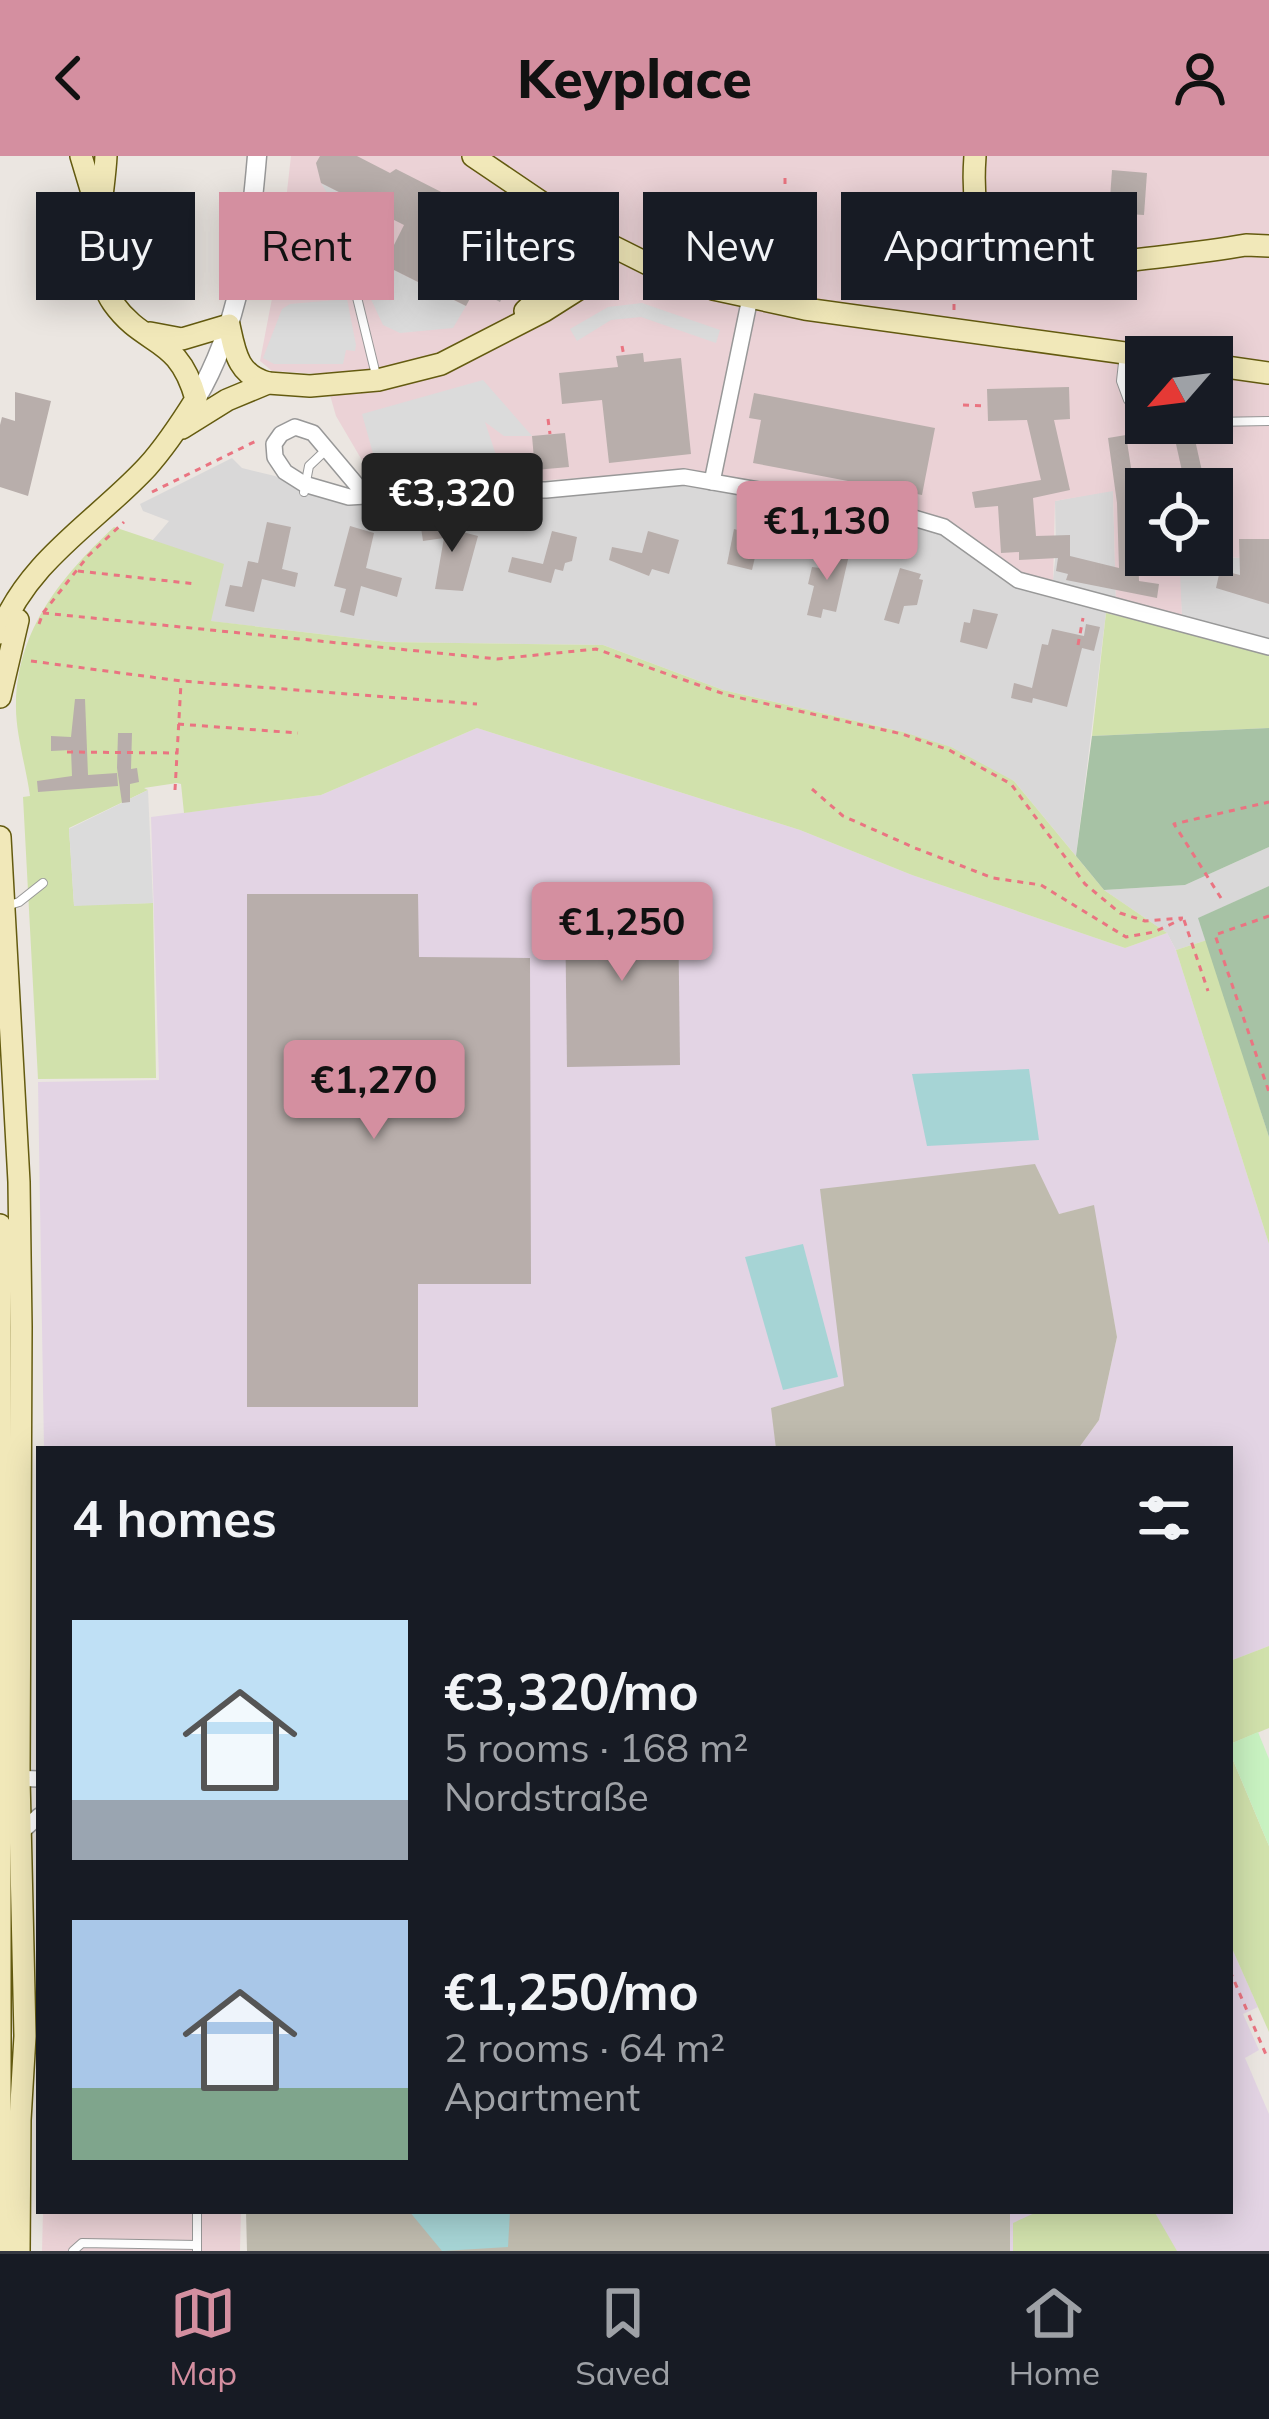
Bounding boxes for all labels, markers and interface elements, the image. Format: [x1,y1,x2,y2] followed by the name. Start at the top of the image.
[517,44,752,112] text: Keyplace
[36,45,102,111] icon: back
[1167,45,1233,111] icon: person
[36,192,195,300] chip: Buy
[219,192,394,300] chip: Rent
[418,192,619,300] chip: Filters
[643,192,817,300] chip: New
[841,192,1137,300] chip: Apartment
[1125,336,1233,444] north arrow
[1125,336,1233,576] map controls
[354,453,550,555] pin: €3,320
[389,467,515,516] text: €3,320
[1125,468,1233,576] button: locate
[729,481,925,583] pin: €1,130
[764,495,890,544] text: €1,130
[524,882,720,984] pin: €1,250
[559,896,685,945] text: €1,250
[276,1040,472,1142] pin: €1,270
[311,1054,437,1103] text: €1,270
[1131,1485,1197,1551] icon: filters
[72,1486,277,1550] text: 4 homes
[444,1659,699,1723] text: €3,320/mo
[168,1668,312,1812] icon: home
[444,1723,748,1772] text: 5 rooms · 168 m²
[444,1772,649,1821] text: Nordstraße
[444,1959,699,2023] text: €1,250/mo
[168,1968,312,2112] icon: home
[444,2023,725,2072] text: 2 rooms · 64 m²
[444,2072,640,2121] text: Apartment
[169,2280,237,2393] tab: Map
[575,2280,671,2393] tab: Saved
[1009,2280,1100,2393] tab: Home

